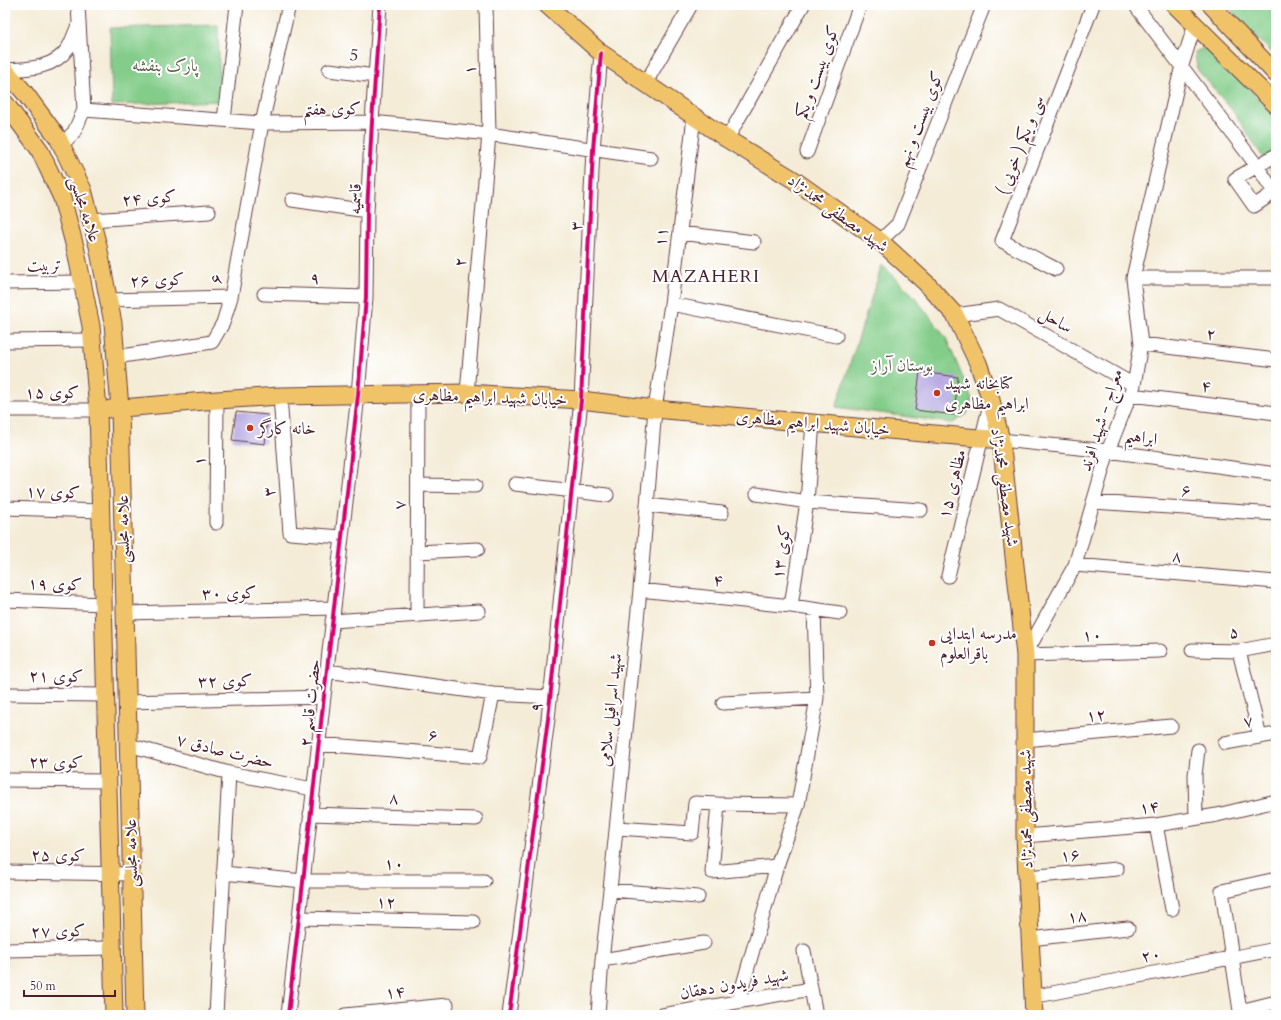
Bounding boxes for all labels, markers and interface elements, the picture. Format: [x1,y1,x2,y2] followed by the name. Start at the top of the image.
[789,22,848,124] street label: کوی بیست و یکم
[348,43,360,67] street label: 5
[132,54,199,78] park label: پارک بنفشه
[458,65,482,75] street label: ۱
[891,68,953,172] street label: کوی بیست و نهم
[991,92,1053,199] street label: سی و یکم ( خویی )
[303,97,361,126] street label: کوی هفتم
[782,169,893,258] street label: شهید مصطفی محمدنژاد
[63,173,107,245] street label: علامه مجلسی
[343,183,367,215] street label: قاسمیه
[121,185,177,211] street label: کوی ۲۴
[564,220,588,232] street label: ۳
[648,226,674,248] street label: ۱۱
[26,253,62,277] street label: تربیت
[448,256,472,268] street label: ۲
[652,264,760,289] district label: MAZAHERI
[310,266,320,290] street label: ۹
[129,268,185,292] street label: کوی ۲۶
[204,272,228,286] street label: ۶
[1035,301,1077,339] street label: ساحل
[1205,322,1217,346] street label: ۲
[869,354,933,377] park label: بوستان آراز
[1074,366,1131,475] street label: معراج - شهید افرند
[945,372,1029,420] place label: کتابخانه شهید ابراهیم مظاهری
[1200,374,1212,398] street label: ۴
[25,381,79,404] street label: کوی ۱۵
[412,383,568,416] street label: خیابان شهید ابراهیم مظاهری
[932,388,942,398] marker: کتابخانه شهید ابراهیم مظاهری
[735,405,891,446] street label: خیابان شهید ابراهیم مظاهری
[256,417,316,440] place label: خانه کارگر
[245,423,255,433] marker: خانه کارگر
[1123,423,1159,456] street label: ابراهیم
[984,426,1025,548] street label: شهید مصطفی محمدنژاد
[932,447,972,521] street label: ۱۵ مظاهری
[188,456,211,466] street label: ۱
[1180,478,1192,502] street label: ۶
[25,480,81,504] street label: کوی ۱۷
[257,486,281,498] street label: ۳
[111,495,136,563] street label: علامه مجلسی
[388,500,411,510] street label: ۷
[766,523,796,581] street label: کوی ۱۳
[1171,544,1183,568] street label: ۸
[712,568,724,592] street label: ۴
[27,572,83,596] street label: کوی ۱۹
[202,581,256,605] street label: کوی ۳۰
[1228,620,1240,644] street label: ۵
[940,622,1017,668] place label: مدرسه ابتدایی باقرالعلوم
[1082,623,1102,647] street label: ۱۰
[927,638,937,648] marker: مدرسه ابتدایی باقرالعلوم
[593,652,627,768] street label: شهید اسرافیل سلامی
[294,658,331,749] street label: ۲ حضرت قاسم
[29,664,83,688] street label: کوی ۲۱
[198,669,252,693] street label: کوی ۳۲
[524,701,548,713] street label: ۹
[1085,703,1107,727] street label: ۱۲
[1241,709,1255,733] street label: ۷
[427,723,439,747] street label: ۶
[174,728,276,774] street label: ۷ حضرت صادق
[1013,749,1040,869] street label: شهید مصطفی محمدنژاد
[29,750,83,774] street label: کوی ۲۳
[389,786,399,810] street label: ۸
[1138,795,1160,819] street label: ۱۴
[119,819,144,887] street label: علامه مجلسی
[31,843,85,867] street label: کوی ۲۵
[1059,843,1081,867] street label: ۱۶
[384,852,404,875] street label: ۱۰
[376,890,396,914] street label: ۱۲
[1066,904,1088,928] street label: ۱۸
[31,919,85,943] street label: کوی ۲۷
[1139,942,1163,968] street label: ۲۰
[678,963,790,1005] street label: شهید فریدون دهقان
[24,972,115,998] scale bar
[30,978,57,994] text: 50 m
[384,980,406,1004] street label: ۱۴

